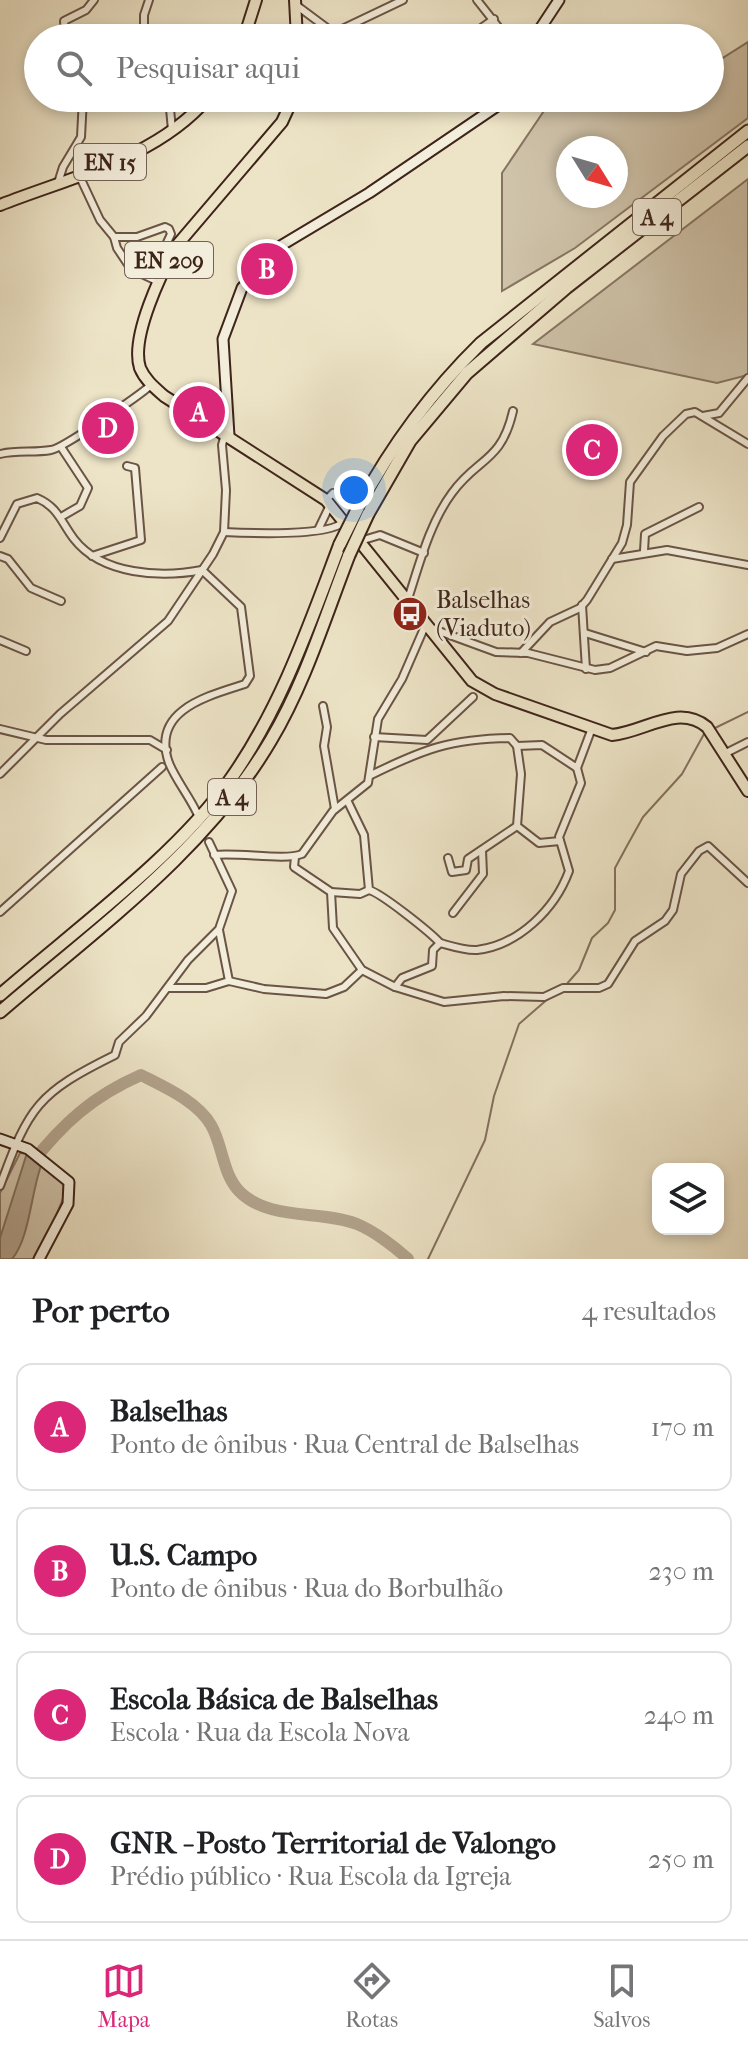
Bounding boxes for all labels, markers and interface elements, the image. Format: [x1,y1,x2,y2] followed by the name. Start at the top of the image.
[24,24,724,112] search box
[52,46,96,90] icon: search
[116,51,300,86] text: Pesquisar aqui
[556,136,628,208] north arrow
[74,144,146,180] road number: EN 15
[633,199,681,235] road number: A 4
[241,239,293,299] pin: B
[125,242,213,278] road number: EN 209
[173,382,225,442] pin: A
[82,398,134,458] pin: D
[566,420,618,480] pin: C
[334,470,374,510] your location
[436,586,531,642] place label: Balselhas (Viaduto)
[391,595,429,633] bus stop icon: Balselhas (Viaduto)
[208,779,256,815] road number: A 4
[652,1163,724,1235] map controls
[652,1163,724,1235] button: layers
[32,1291,170,1331] text: Por perto
[582,1296,716,1327] text: 4 resultados
[110,1394,228,1429] text: Balselhas
[52,1412,68,1443] text: A
[651,1412,714,1443] text: 170 m
[110,1429,579,1460] text: Ponto de ônibus · Rua Central de Balselhas
[110,1538,257,1573] text: U.S. Campo
[52,1556,68,1587] text: B
[648,1556,714,1587] text: 230 m
[110,1573,503,1604] text: Ponto de ônibus · Rua do Borbulhão
[110,1682,438,1717] text: Escola Básica de Balselhas
[51,1700,69,1731] text: C
[644,1700,714,1731] text: 240 m
[110,1717,409,1748] text: Escola · Rua da Escola Nova
[110,1826,556,1861] text: GNR - Posto Territorial de Valongo
[50,1844,70,1875] text: D
[648,1844,714,1875] text: 250 m
[110,1861,511,1892] text: Prédio público · Rua Escola da Igreja
[98,1959,150,2033] tab: Mapa
[345,1959,398,2033] tab: Rotas
[593,1959,650,2033] tab: Salvos

